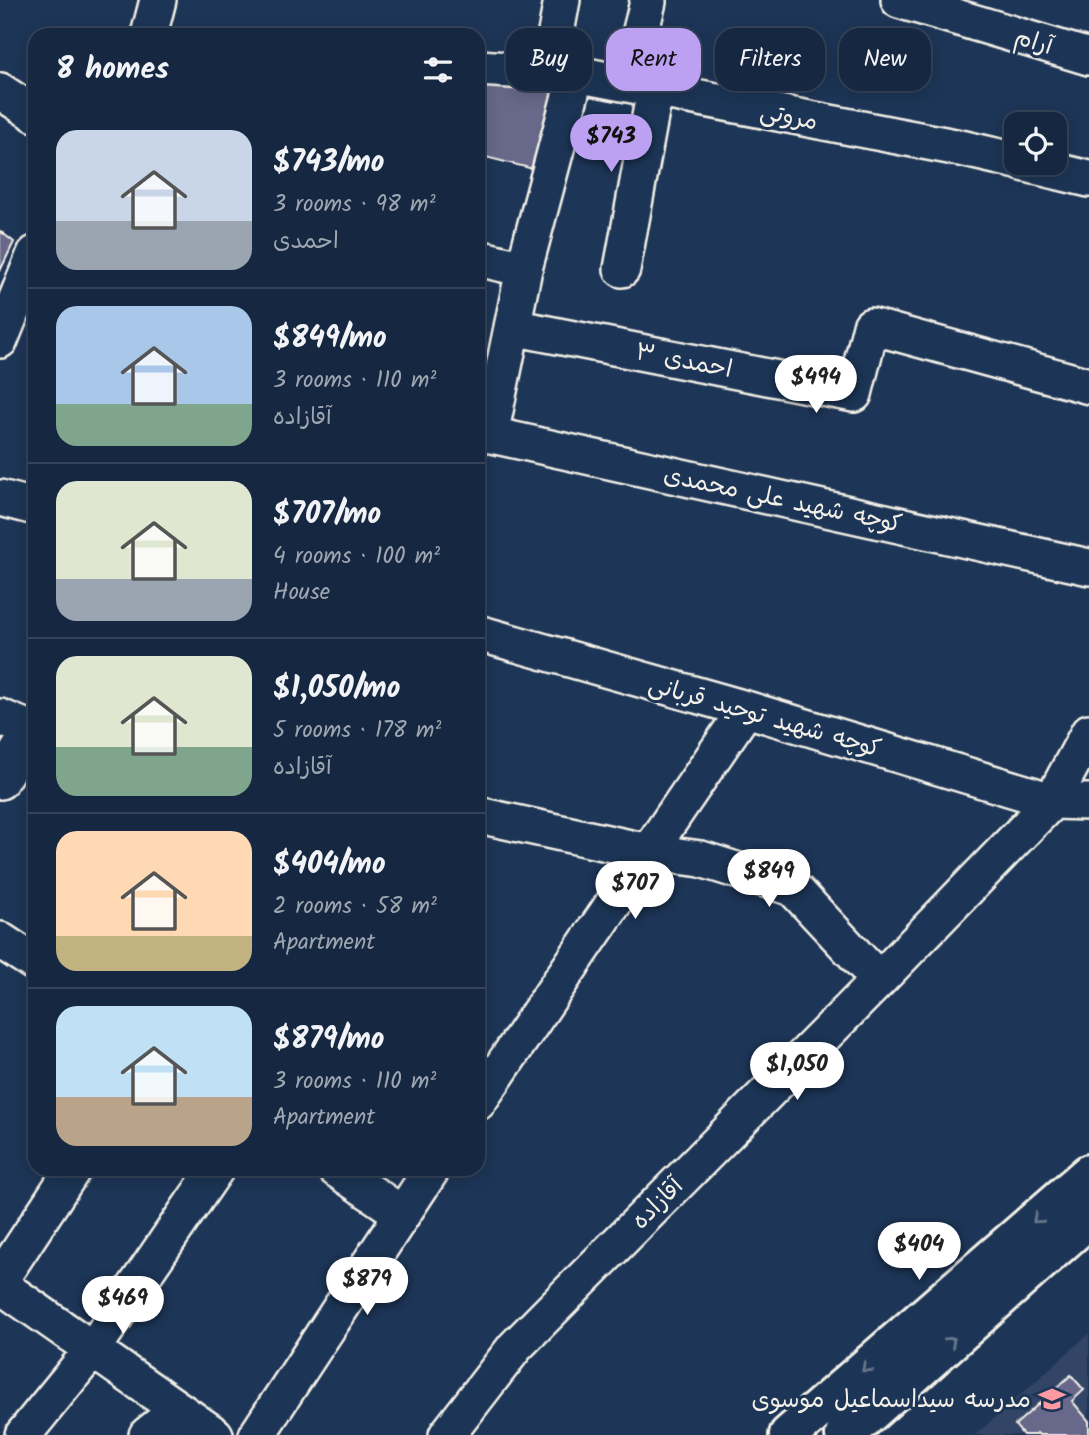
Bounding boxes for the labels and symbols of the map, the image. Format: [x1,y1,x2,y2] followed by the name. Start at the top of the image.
[1010,18,1059,67] street label: آرام
[756,93,821,142] street label: مروتی
[570,114,652,174] pin: $743
[632,333,735,390] street label: احمدی ۳
[775,356,857,415] pin: $494
[660,456,906,545] street label: کوچه شهید علی محمدی
[644,666,886,769] street label: کوچه شهید توحید قربانی
[728,850,810,909] pin: $849
[594,862,676,921] pin: $707
[740,1042,854,1102] pin: $1,050
[623,1168,694,1239] street label: آقازاده
[1033,1211,1046,1223] one-way arrow
[878,1222,960,1282] pin: $404
[326,1258,408,1317] pin: $879
[82,1276,164,1336] pin: $469
[943,1337,956,1349] one-way arrow
[861,1360,874,1372] one-way arrow
[751,1381,1031,1420] place label: مدرسه سیداسماعیل موسوی
[1037,1384,1067,1414] school or university icon: مدرسه سیداسماعیل موسوی

